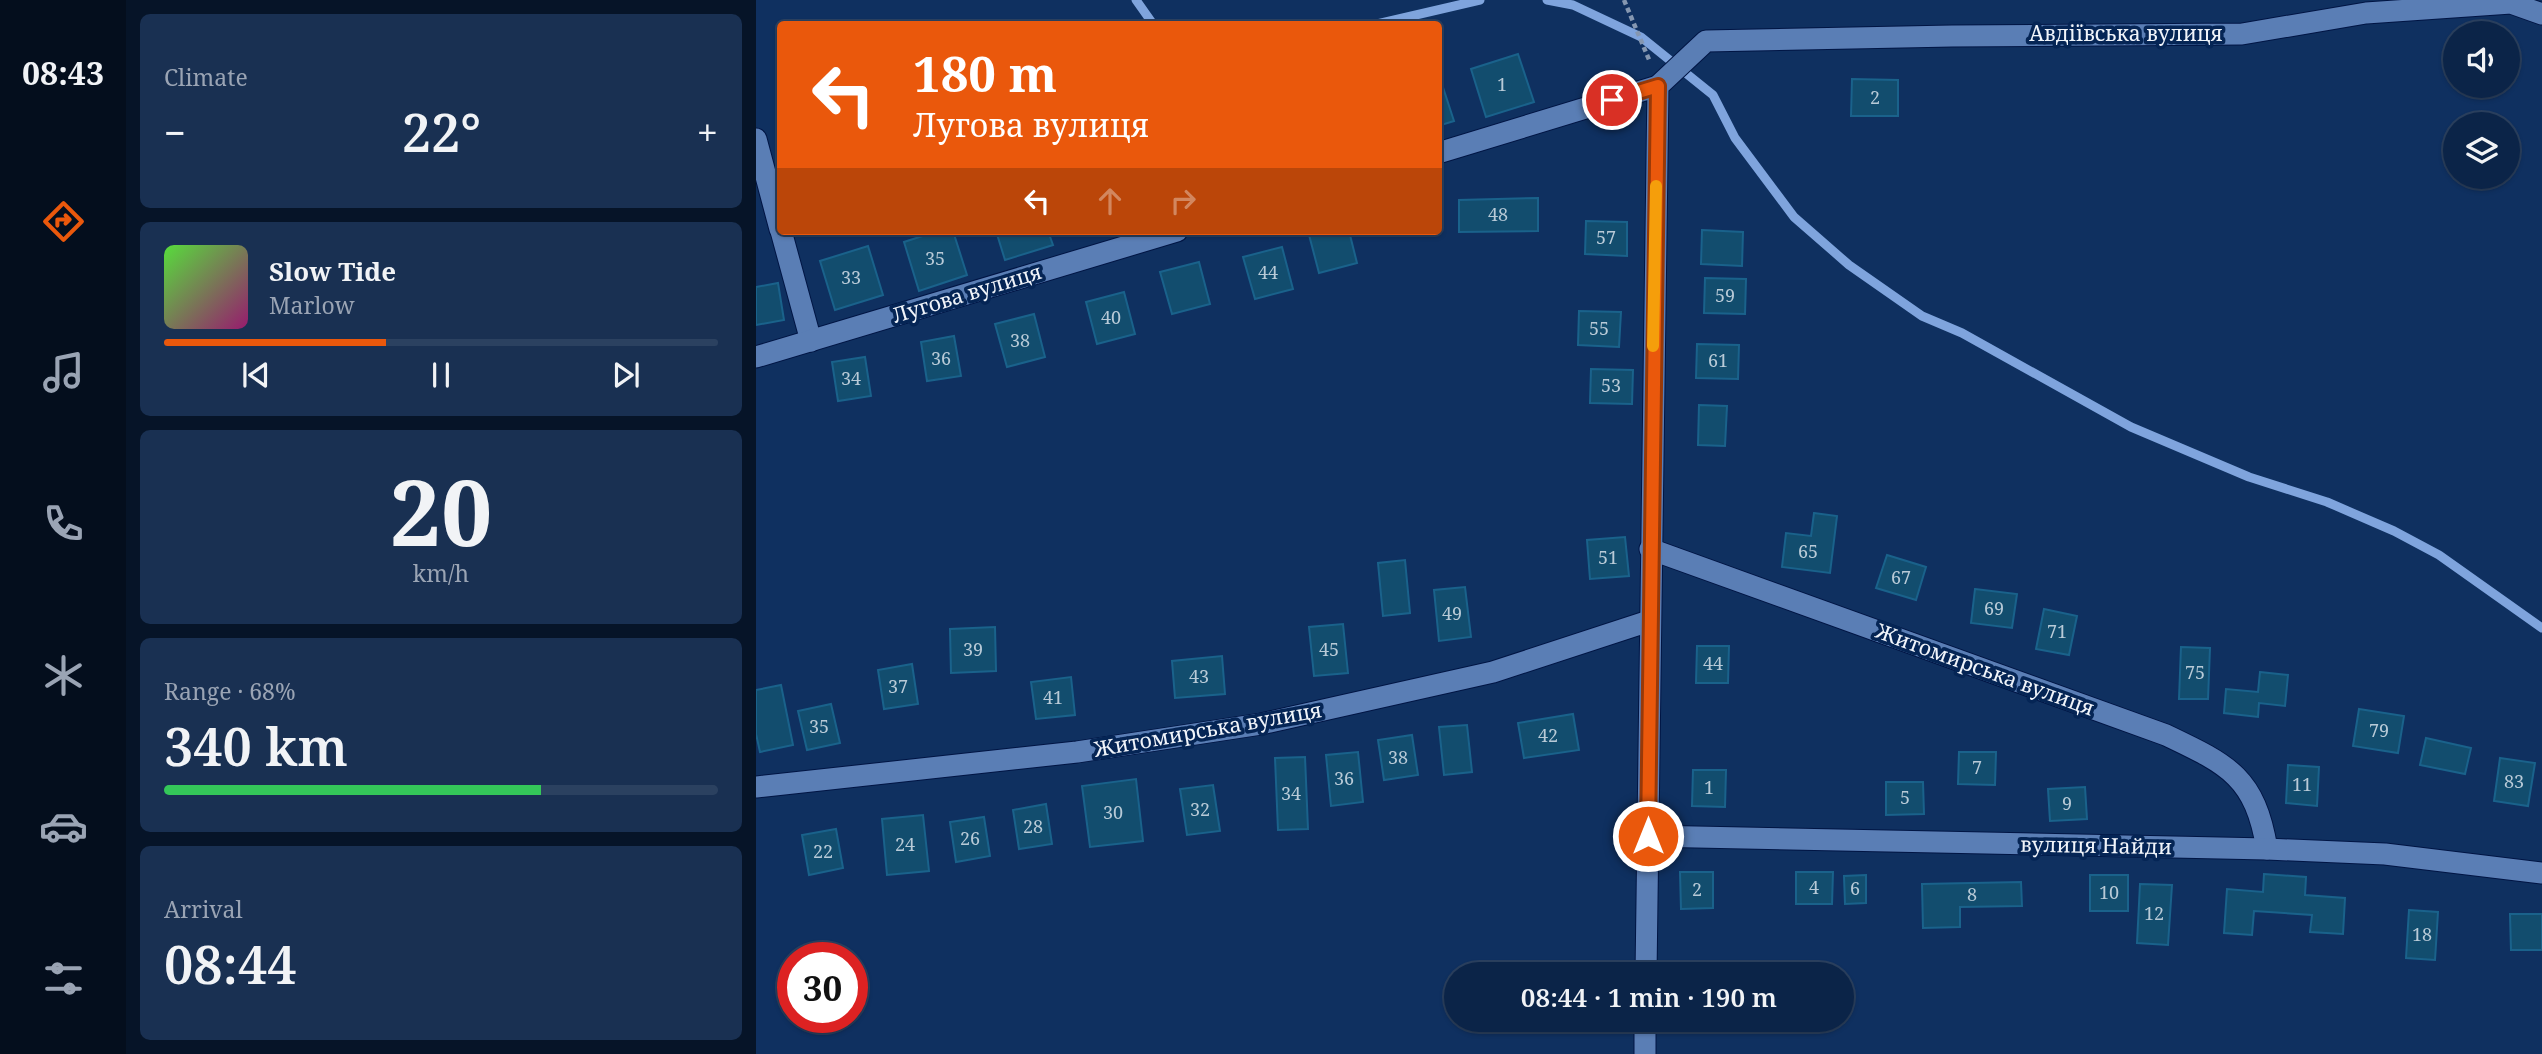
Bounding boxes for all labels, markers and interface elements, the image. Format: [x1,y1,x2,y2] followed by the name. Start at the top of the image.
[2029,19,2223,47] street label: Авдіївська вулиця
[2443,21,2520,189] map controls
[2443,21,2520,98] button: sound
[913,40,1057,106] text: 180 m
[798,49,889,140] icon: left
[22,51,104,94] text: 08:43
[164,61,248,93] text: Climate
[1582,70,1642,130] pin
[1497,72,1507,96] house number: 1
[1593,81,1631,119] icon: arrive
[1870,85,1880,109] house number: 2
[402,96,481,167] text: 22°
[913,103,1149,146] text: Лугова вулиця
[164,106,186,158] text: −
[697,106,718,158] text: +
[2443,112,2520,189] button: layers
[1018,182,1056,220] icon: left
[1091,182,1129,220] icon: ahead
[1164,182,1202,220] icon: right
[39,197,88,246] icon: directions
[1488,202,1508,226] house number: 48
[1596,225,1616,249] house number: 57
[925,246,945,270] house number: 35
[269,253,396,289] text: Slow Tide
[889,257,1045,329] street label: Лугова вулиця
[1258,260,1278,284] house number: 44
[841,265,861,289] house number: 33
[1715,283,1735,307] house number: 59
[269,289,355,321] text: Marlow
[1101,305,1121,329] house number: 40
[1589,316,1609,340] house number: 55
[1010,328,1030,352] house number: 38
[931,346,951,370] house number: 36
[39,348,88,397] icon: music
[1708,348,1728,372] house number: 61
[237,356,275,394] icon: previous
[422,356,460,394] icon: pause
[607,356,645,394] icon: next
[841,366,861,390] house number: 34
[1601,373,1621,397] house number: 53
[390,449,492,573] text: 20
[39,499,88,548] icon: phone
[1798,539,1818,563] house number: 65
[1598,545,1618,569] house number: 51
[413,557,469,589] text: km/h
[1891,565,1911,589] house number: 67
[1984,596,2004,620] house number: 69
[1442,601,1462,625] house number: 49
[1871,616,2099,722] street label: Житомирська вулиця
[2047,619,2067,643] house number: 71
[963,637,983,661] house number: 39
[1319,637,1339,661] house number: 45
[39,651,88,700] icon: climate
[1703,651,1723,675] house number: 44
[2185,660,2205,684] house number: 75
[1189,664,1209,688] house number: 43
[888,674,908,698] house number: 37
[164,675,296,707] text: Range · 68%
[1043,685,1063,709] house number: 41
[1091,695,1324,763] street label: Житомирська вулиця
[164,710,348,781] text: 340 km
[809,714,829,738] house number: 35
[2369,718,2389,742] house number: 79
[1538,723,1558,747] house number: 42
[1388,745,1408,769] house number: 38
[1972,755,1982,779] house number: 7
[1334,766,1354,790] house number: 36
[2504,769,2524,793] house number: 83
[2292,772,2312,796] house number: 11
[1704,775,1714,799] house number: 1
[1281,781,1301,805] house number: 34
[1900,785,1910,809] house number: 5
[2062,791,2072,815] house number: 9
[1190,797,1210,821] house number: 32
[1611,799,1685,873] position arrow
[1103,800,1123,824] house number: 30
[39,802,88,851] icon: car
[1023,814,1043,838] house number: 28
[960,826,980,850] house number: 26
[2020,830,2172,860] street label: вулиця Найди
[895,832,915,856] house number: 24
[813,839,833,863] house number: 22
[1809,875,1819,899] house number: 4
[1850,876,1860,900] house number: 6
[1692,877,1702,901] house number: 2
[2099,880,2119,904] house number: 10
[1967,882,1977,906] house number: 8
[164,893,243,925] text: Arrival
[2144,901,2164,925] house number: 12
[2412,922,2432,946] house number: 18
[164,928,297,999] text: 08:44
[777,942,868,1033] speed limit sign: 30
[39,954,88,1003] icon: filters
[1521,979,1777,1015] text: 08:44 · 1 min · 190 m

